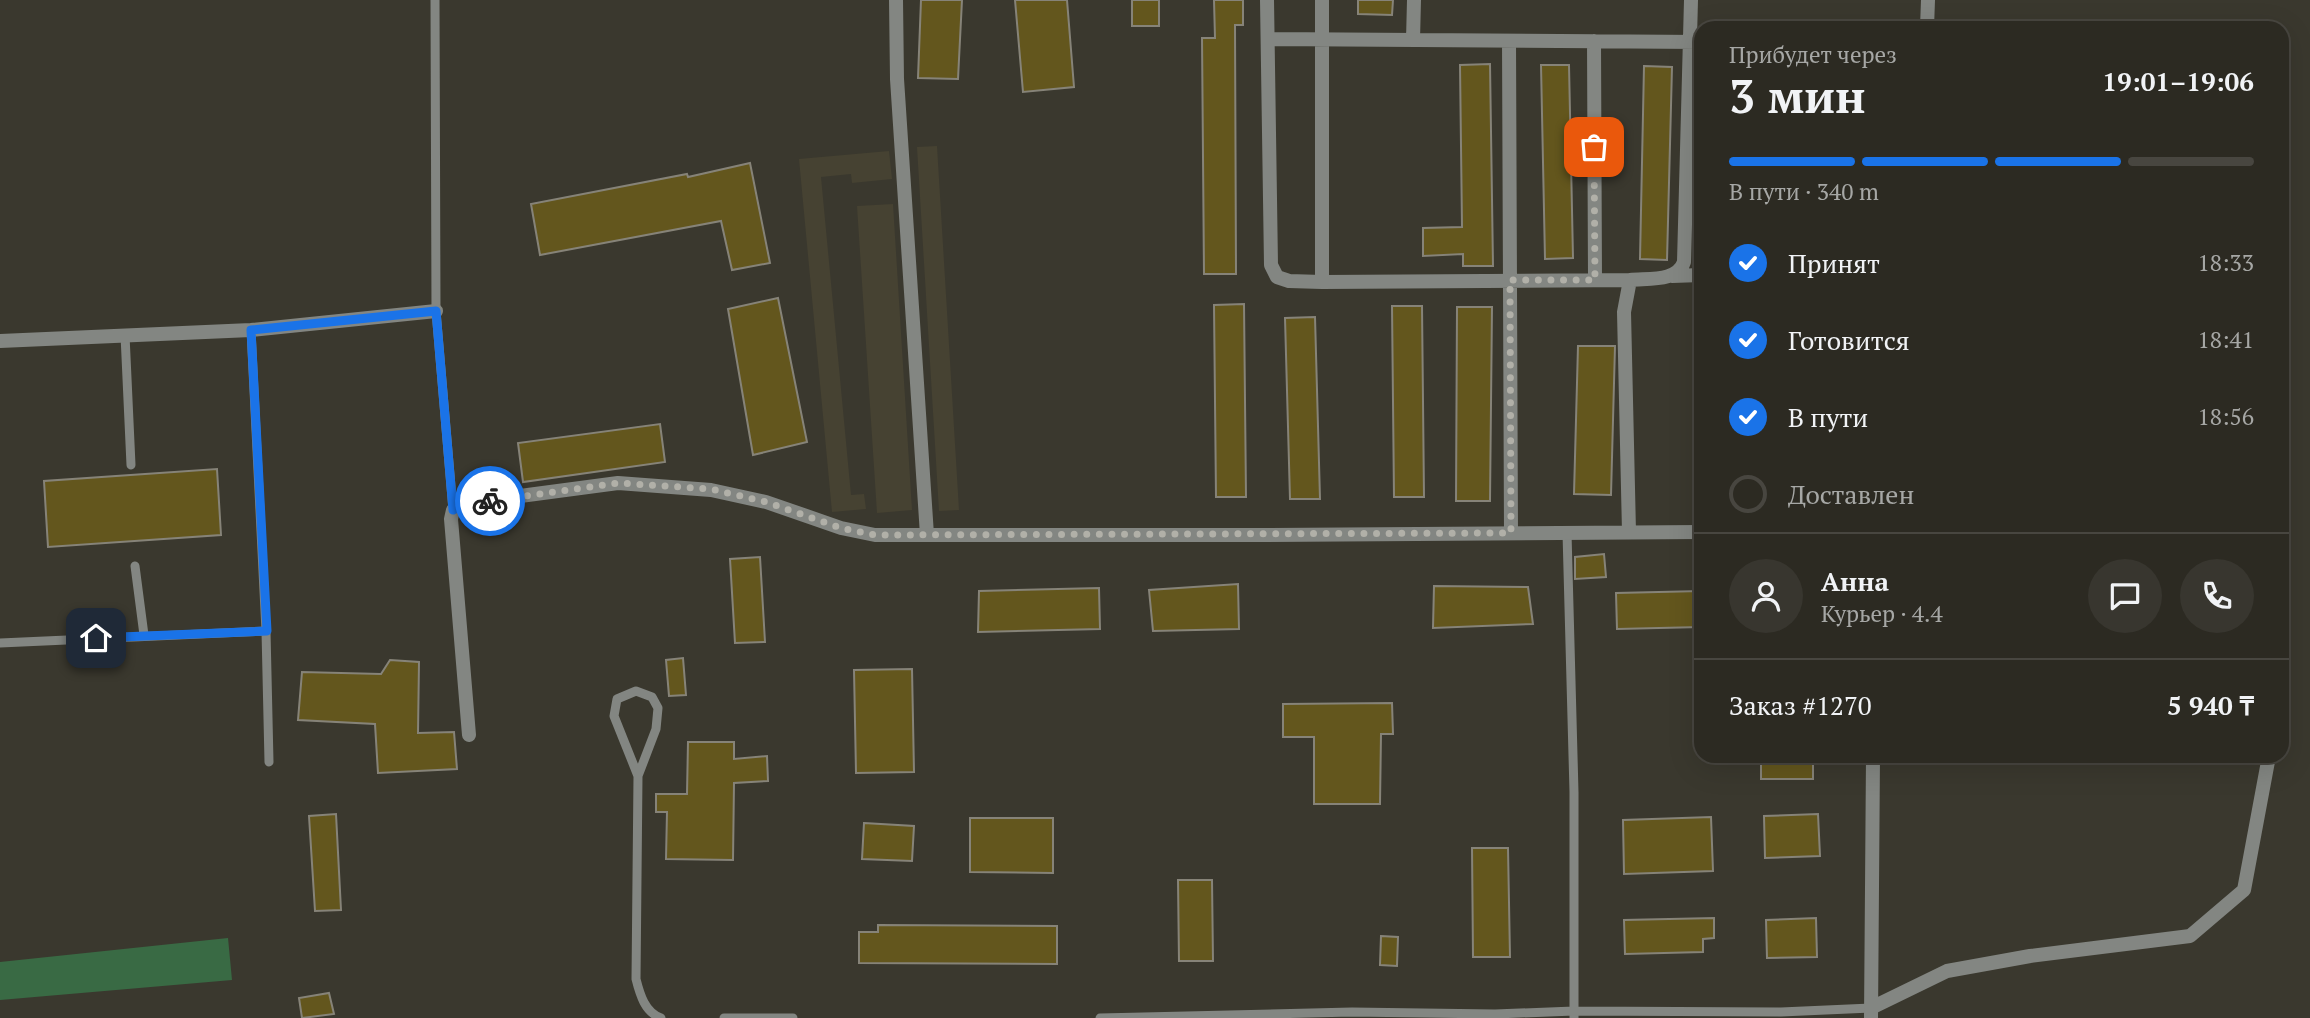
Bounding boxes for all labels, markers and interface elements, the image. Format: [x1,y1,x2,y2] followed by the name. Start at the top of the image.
[1729,39,1897,70] text: Прибудет через
[2102,64,2254,98] text: 19:01–19:06
[1729,65,1866,126] text: 3 мин
[1564,117,1624,177] pin
[1575,128,1613,166] icon: bag
[1729,176,1879,207] text: В пути · 340 m
[1729,244,1767,282] icon: check
[1788,246,1880,280] text: Принят
[2197,247,2254,278] text: 18:33
[1729,321,1767,359] icon: check
[1788,323,1910,357] text: Готовится
[2197,324,2254,355] text: 18:41
[1729,398,1767,436] icon: check
[1788,400,1868,434] text: В пути
[2197,401,2254,432] text: 18:56
[455,466,525,536] courier
[1788,477,1914,511] text: Доставлен
[471,482,509,520] icon: bike
[1729,559,1803,633] button: person
[2088,559,2162,633] button: chat
[2180,559,2254,633] button: phone
[1821,564,1889,598] text: Анна
[1821,598,1943,629] text: Курьер · 4.4
[66,608,126,668] pin
[77,619,115,657] icon: home
[1729,688,1872,722] text: Заказ #1270
[2167,688,2254,722] text: 5 940 ₸

